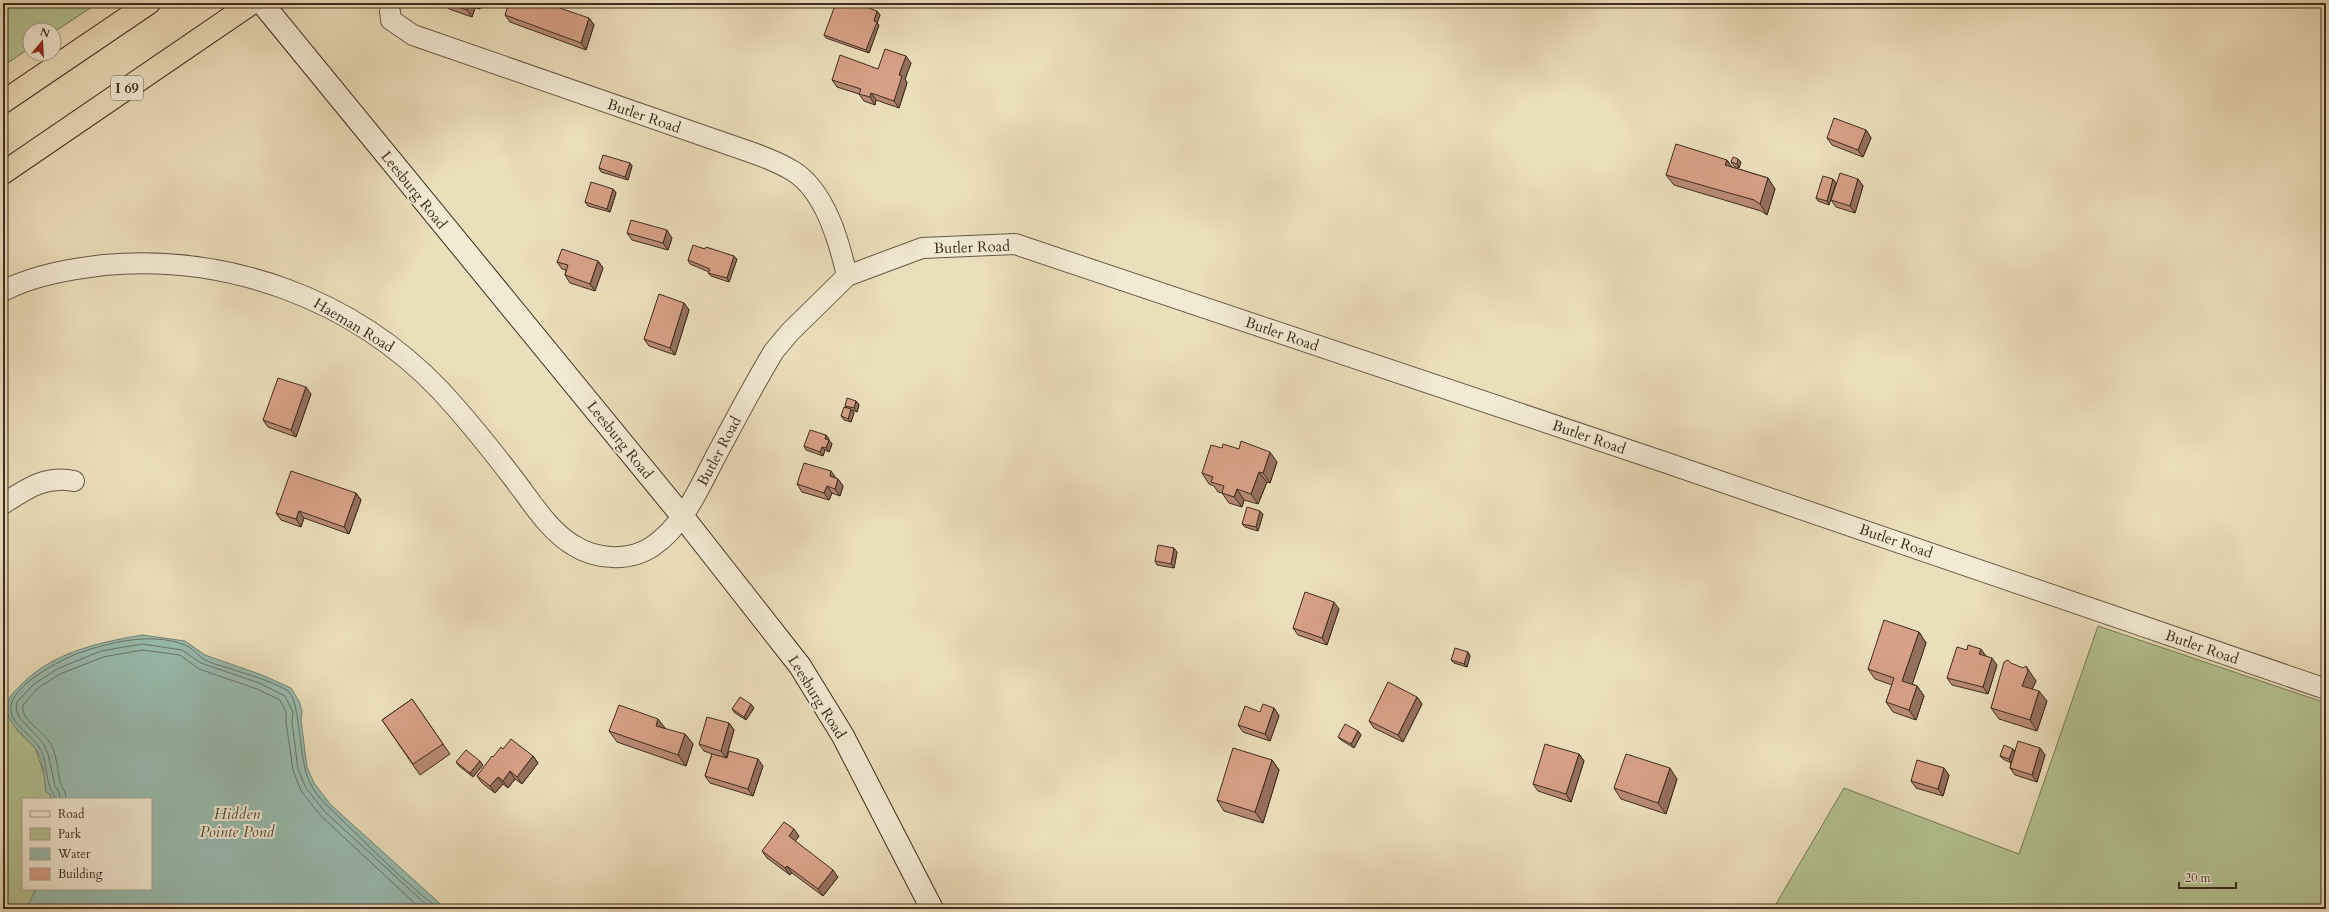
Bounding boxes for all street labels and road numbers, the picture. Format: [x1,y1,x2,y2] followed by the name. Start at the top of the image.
[111,76,143,100] road number: I 69
[605,94,683,138] street label: Butler Road
[376,147,452,233] street label: Leesburg Road
[934,236,1010,258] street label: Butler Road
[310,293,398,357] street label: Haeman Road
[1243,312,1321,356] street label: Butler Road
[582,397,658,483] street label: Leesburg Road
[692,413,746,489] street label: Butler Road
[1550,415,1628,459] street label: Butler Road
[1857,519,1935,563] street label: Butler Road
[2163,625,2241,669] street label: Butler Road
[783,651,851,743] street label: Leesburg Road

